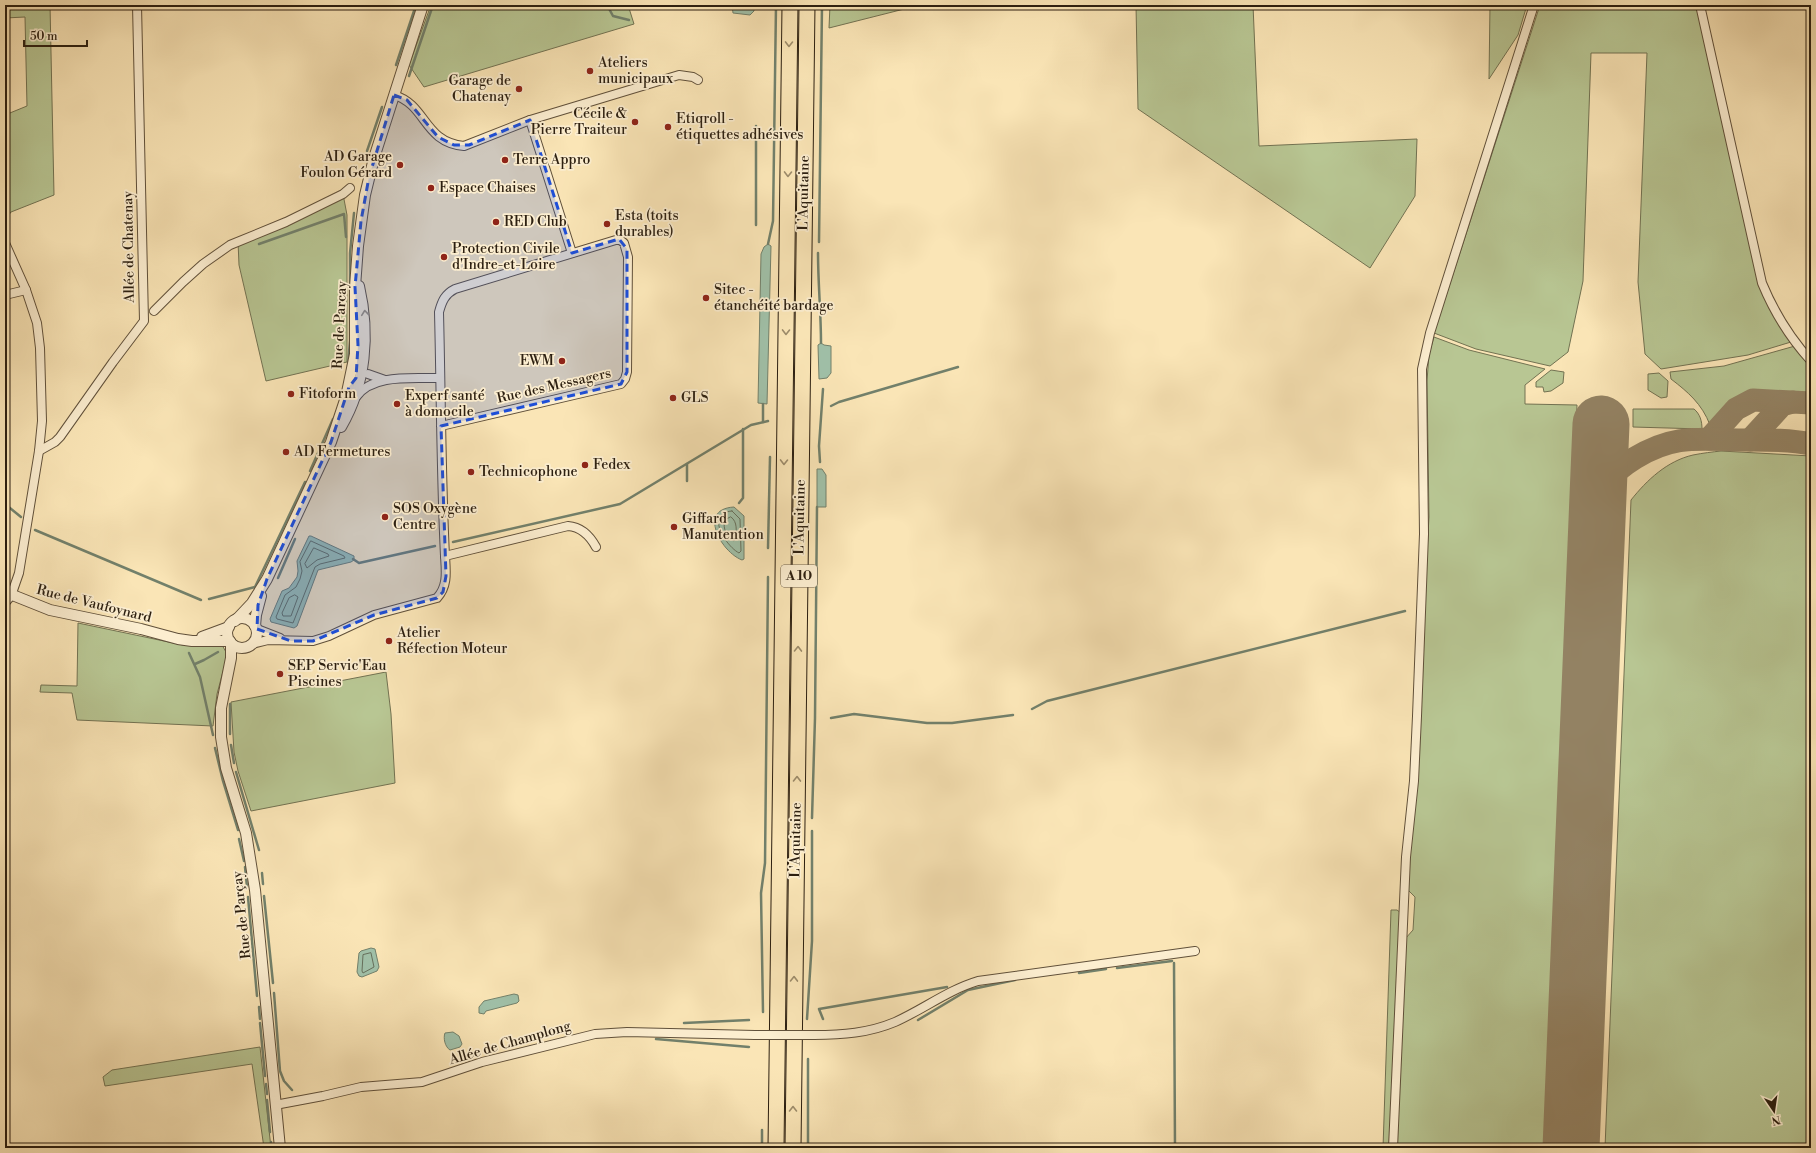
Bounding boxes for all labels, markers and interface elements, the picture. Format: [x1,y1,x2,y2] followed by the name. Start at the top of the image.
[24,22,87,48] scale bar
[30,29,58,44] text: 50 m
[785,41,794,47] one-way arrow
[597,54,674,88] place label: Ateliers municipaux
[585,66,595,76] marker: Ateliers municipaux
[448,72,511,106] place label: Garage de Chatenay
[514,84,524,94] marker: Garage de Chatenay
[531,105,628,139] place label: Cécile & Pierre Traiteur
[676,110,803,144] place label: Etiqroll - étiquettes adhésives
[630,117,640,127] marker: Cécile & Pierre Traiteur
[663,122,673,132] marker: Etiqroll - étiquettes adhésives
[300,148,392,182] place label: AD Garage Foulon Gérard
[513,151,591,169] place label: Terre Appro
[500,155,510,165] marker: Terre Appro
[794,155,814,231] street label: L'Aquitaine
[395,160,405,170] marker: AD Garage Foulon Gérard
[784,171,792,177] one-way arrow
[439,179,536,197] place label: Espace Chaises
[426,183,436,193] marker: Espace Chaises
[119,191,139,304] street label: Allée de Chatenay
[615,207,679,241] place label: Esta (toits durables)
[504,213,567,231] place label: RED Club
[491,217,501,227] marker: RED Club
[602,219,612,229] marker: Esta (toits durables)
[452,240,560,274] place label: Protection Civile d'Indre-et-Loire
[439,252,449,262] marker: Protection Civile d'Indre-et-Loire
[329,280,351,369] street label: Rue de Parcay
[714,281,834,315] place label: Sitec - étanchéité bardage
[701,293,711,303] marker: Sitec - étanchéité bardage
[360,310,369,316] one-way arrow
[782,329,790,335] one-way arrow
[520,352,555,370] place label: EWM
[557,356,567,366] marker: EWM
[495,364,613,408] street label: Rue des Messagers
[299,385,356,403] place label: Fitoform
[405,387,485,421] place label: Experf santé à domocile
[286,389,296,399] marker: Fitoform
[681,389,709,407] place label: GLS
[668,393,678,403] marker: GLS
[392,399,402,409] marker: Experf santé à domocile
[293,443,390,461] place label: AD Fermetures
[281,447,291,457] marker: AD Fermetures
[593,456,631,474] place label: Fedex
[780,459,788,465] one-way arrow
[580,460,590,470] marker: Fedex
[479,463,578,481] place label: Technicophone
[466,467,476,477] marker: Technicophone
[790,479,810,555] street label: L'Aquitaine
[393,500,477,534] place label: SOS Oxygène Centre
[682,510,764,544] place label: Giffard Manutention
[380,512,390,522] marker: SOS Oxygène Centre
[669,522,679,532] marker: Giffard Manutention
[781,565,817,587] road number: A 10
[35,581,153,627] street label: Rue de Vaufoynard
[396,624,507,658] place label: Atelier Réfection Moteur
[384,636,394,646] marker: Atelier Réfection Moteur
[794,646,802,652] one-way arrow
[288,657,386,691] place label: SEP Servic'Eau Piscines
[275,669,285,679] marker: SEP Servic'Eau Piscines
[793,776,801,782] one-way arrow
[786,802,806,878] street label: L'Aquitaine
[228,870,256,960] street label: Rue de Parçay
[790,976,798,982] one-way arrow
[446,1017,574,1069] street label: Allée de Champlong
[1754,1091,1794,1131] north arrow
[789,1106,797,1112] one-way arrow
[1770,1112,1782,1128] text: N

